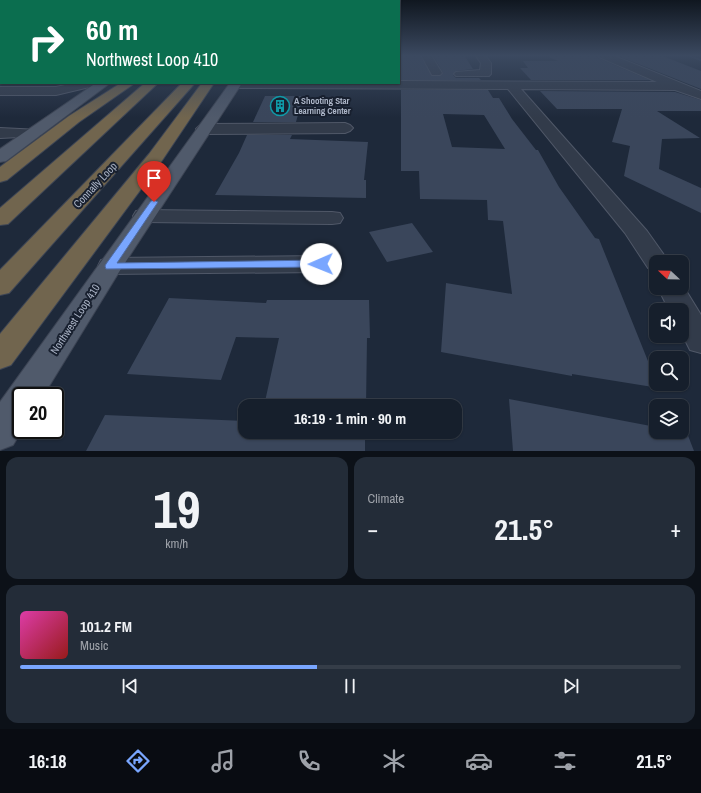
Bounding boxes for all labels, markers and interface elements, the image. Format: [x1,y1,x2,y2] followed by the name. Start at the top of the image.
[86,11,138,49] text: 60 m
[20,16,72,68] icon: right
[86,47,218,72] text: Northwest Loop 410
[269,95,291,117] building icon: A Shooting Star Learning Center
[294,95,351,117] place label: A Shooting Star Learning Center
[70,159,120,211] street label: Connally Loop
[137,161,171,202] pin
[143,167,165,189] icon: arrive
[300,243,342,285] position arrow
[649,255,689,295] north arrow
[649,255,689,439] map controls
[47,281,103,357] street label: Northwest Loop 410
[649,303,689,343] button: sound
[649,351,689,391] button: search
[12,387,64,439] speed limit sign: 20
[649,399,689,439] button: layers
[294,408,406,429] text: 16:19 · 1 min · 90 m
[153,474,200,544] text: 19
[368,490,404,507] text: Climate
[494,509,554,549] text: 21.5°
[368,514,378,544] text: −
[670,514,681,544] text: +
[165,535,188,552] text: km/h
[80,616,132,637] text: 101.2 FM
[80,637,108,654] text: Music
[119,675,141,697] icon: previous
[339,675,361,697] icon: pause
[560,675,582,697] icon: next
[124,747,152,775] icon: directions
[209,747,237,775] icon: music
[295,747,323,775] icon: phone
[380,747,408,775] icon: climate
[465,747,493,775] icon: car
[551,747,579,775] icon: filters
[29,749,66,774] text: 16:18
[636,749,672,774] text: 21.5°

